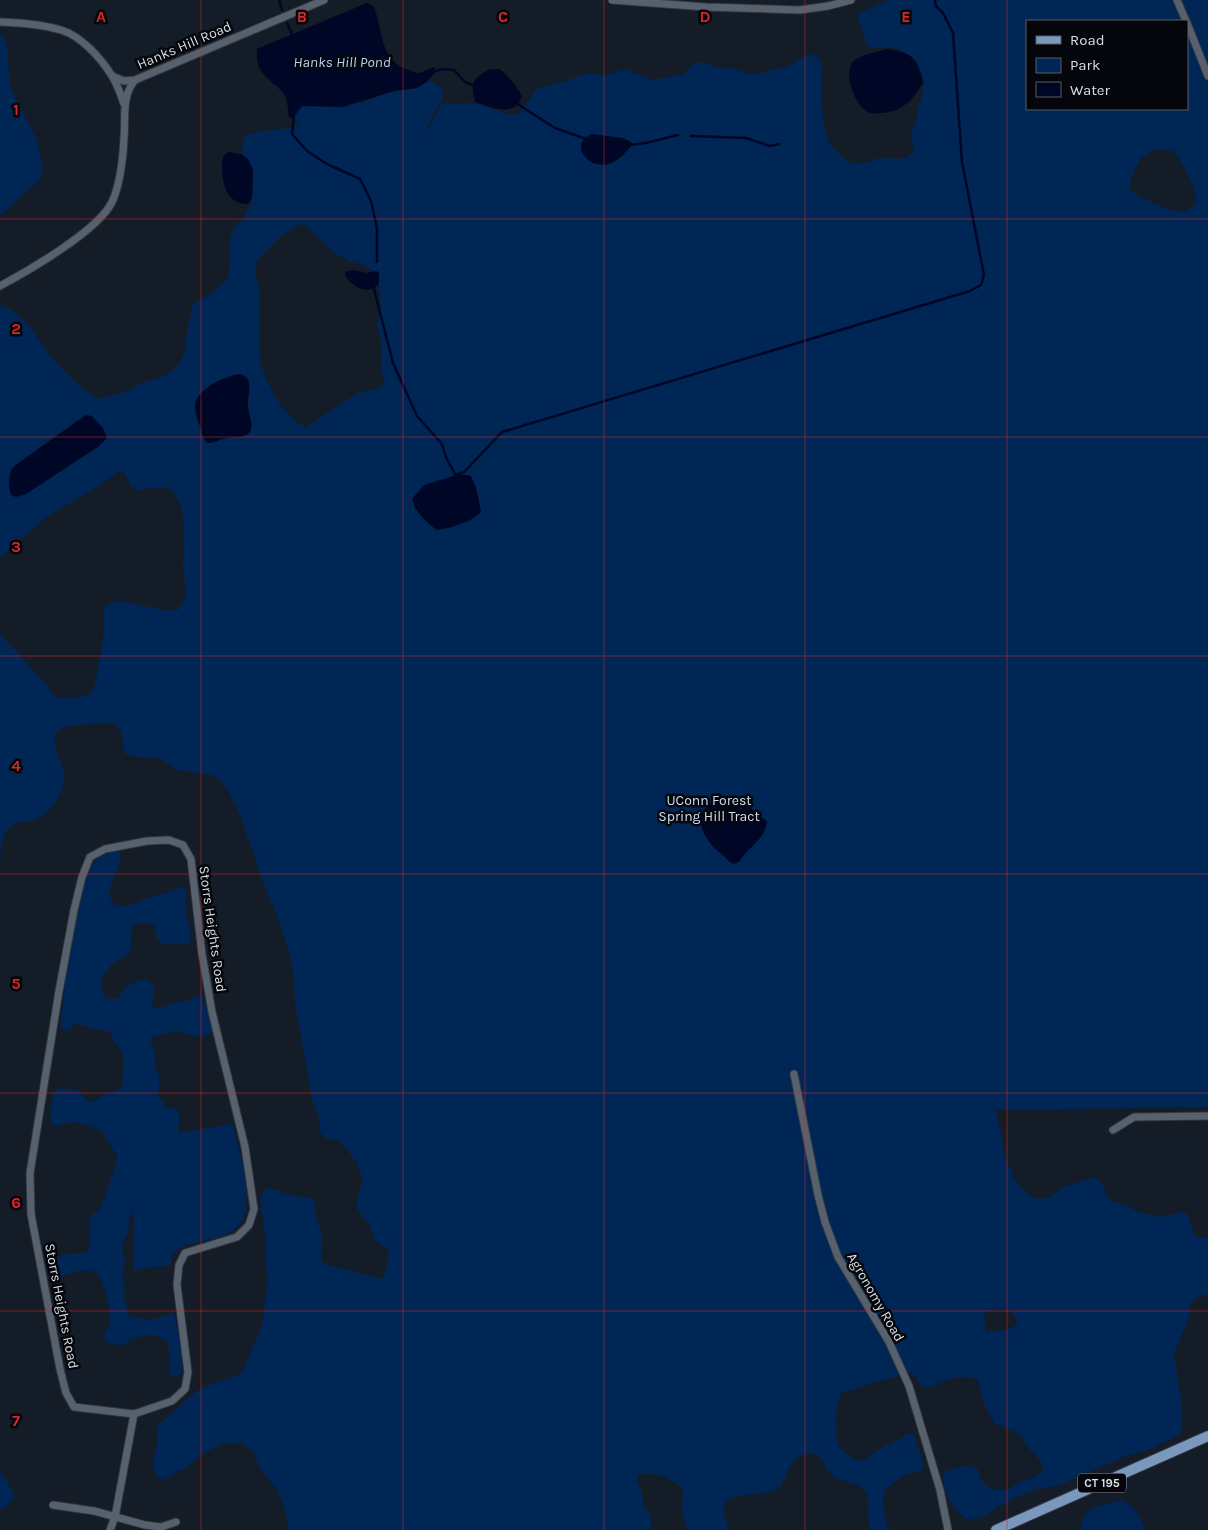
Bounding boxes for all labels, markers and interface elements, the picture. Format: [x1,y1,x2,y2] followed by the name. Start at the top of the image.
[96,7,106,26] text: A
[297,7,307,26] text: B
[498,7,508,26] text: C
[700,7,711,26] text: D
[901,7,911,26] text: E
[134,18,234,73] street label: Hanks Hill Road
[1026,20,1188,110] legend
[1070,31,1105,49] text: Road
[293,53,391,71] water label: Hanks Hill Pond
[1070,56,1100,74] text: Park
[1070,81,1111,99] text: Water
[13,100,19,119] text: 1
[11,319,21,338] text: 2
[11,537,21,556] text: 3
[11,756,21,775] text: 4
[658,792,760,825] park label: UConn Forest Spring Hill Tract
[195,865,230,993] street label: Storrs Heights Road
[11,974,21,993] text: 5
[11,1193,21,1212] text: 6
[41,1242,82,1370] street label: Storrs Heights Road
[843,1250,908,1345] street label: Agronomy Road
[12,1411,20,1430] text: 7
[1078,1474,1126,1492] road number: CT 195

